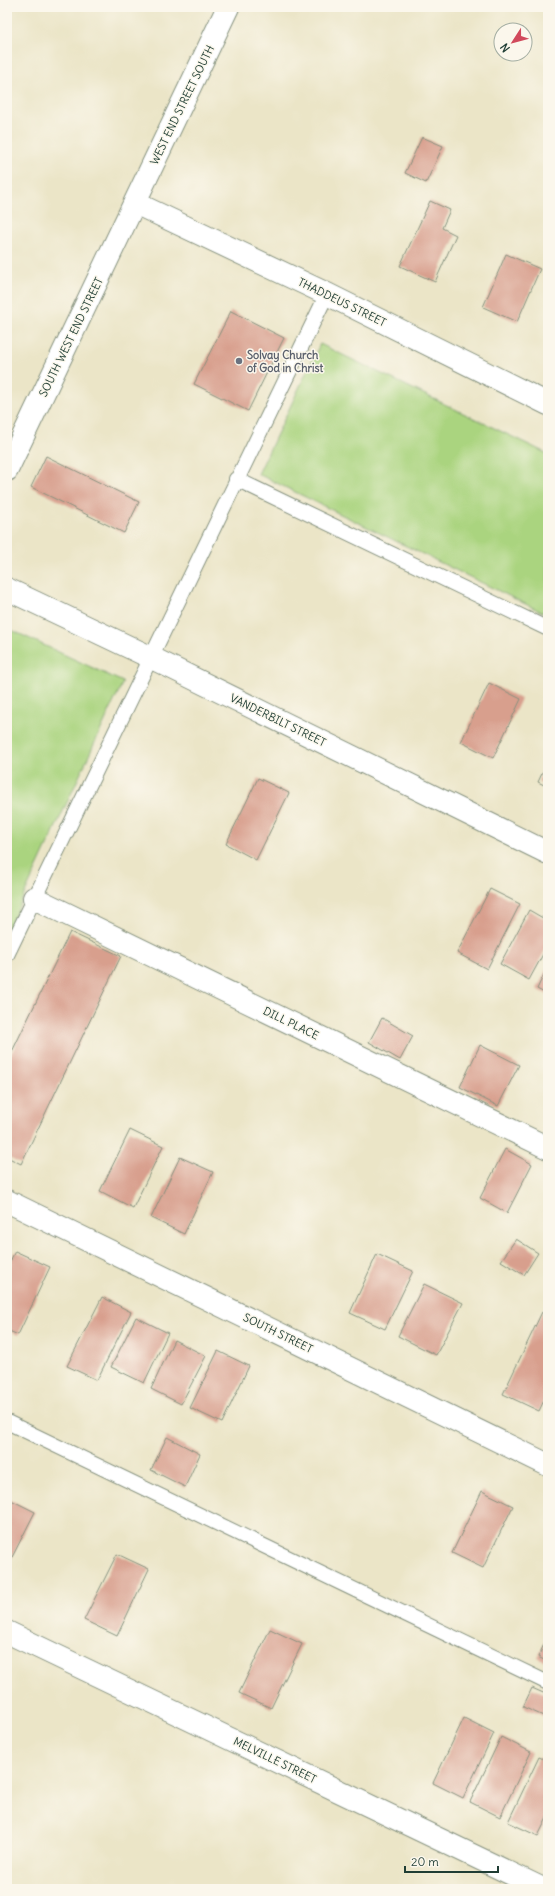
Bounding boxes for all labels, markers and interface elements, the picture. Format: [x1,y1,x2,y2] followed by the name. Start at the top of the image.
[493,22,533,62] north arrow
[497,41,513,55] text: N
[147,43,217,167] street label: WEST END STREET SOUTH
[36,275,106,399] street label: SOUTH WEST END STREET
[296,275,389,330] street label: THADDEUS STREET
[247,348,324,375] place label: Solvay Church of God in Christ
[234,356,244,366] marker: Solvay Church of God in Christ
[228,691,329,749] street label: VANDERBILT STREET
[261,1004,321,1042] street label: DILL PLACE
[241,1310,315,1356] street label: SOUTH STREET
[231,1734,319,1786] street label: MELVILLE STREET
[405,1848,498,1874] scale bar
[411,1854,439,1869] text: 20 m

